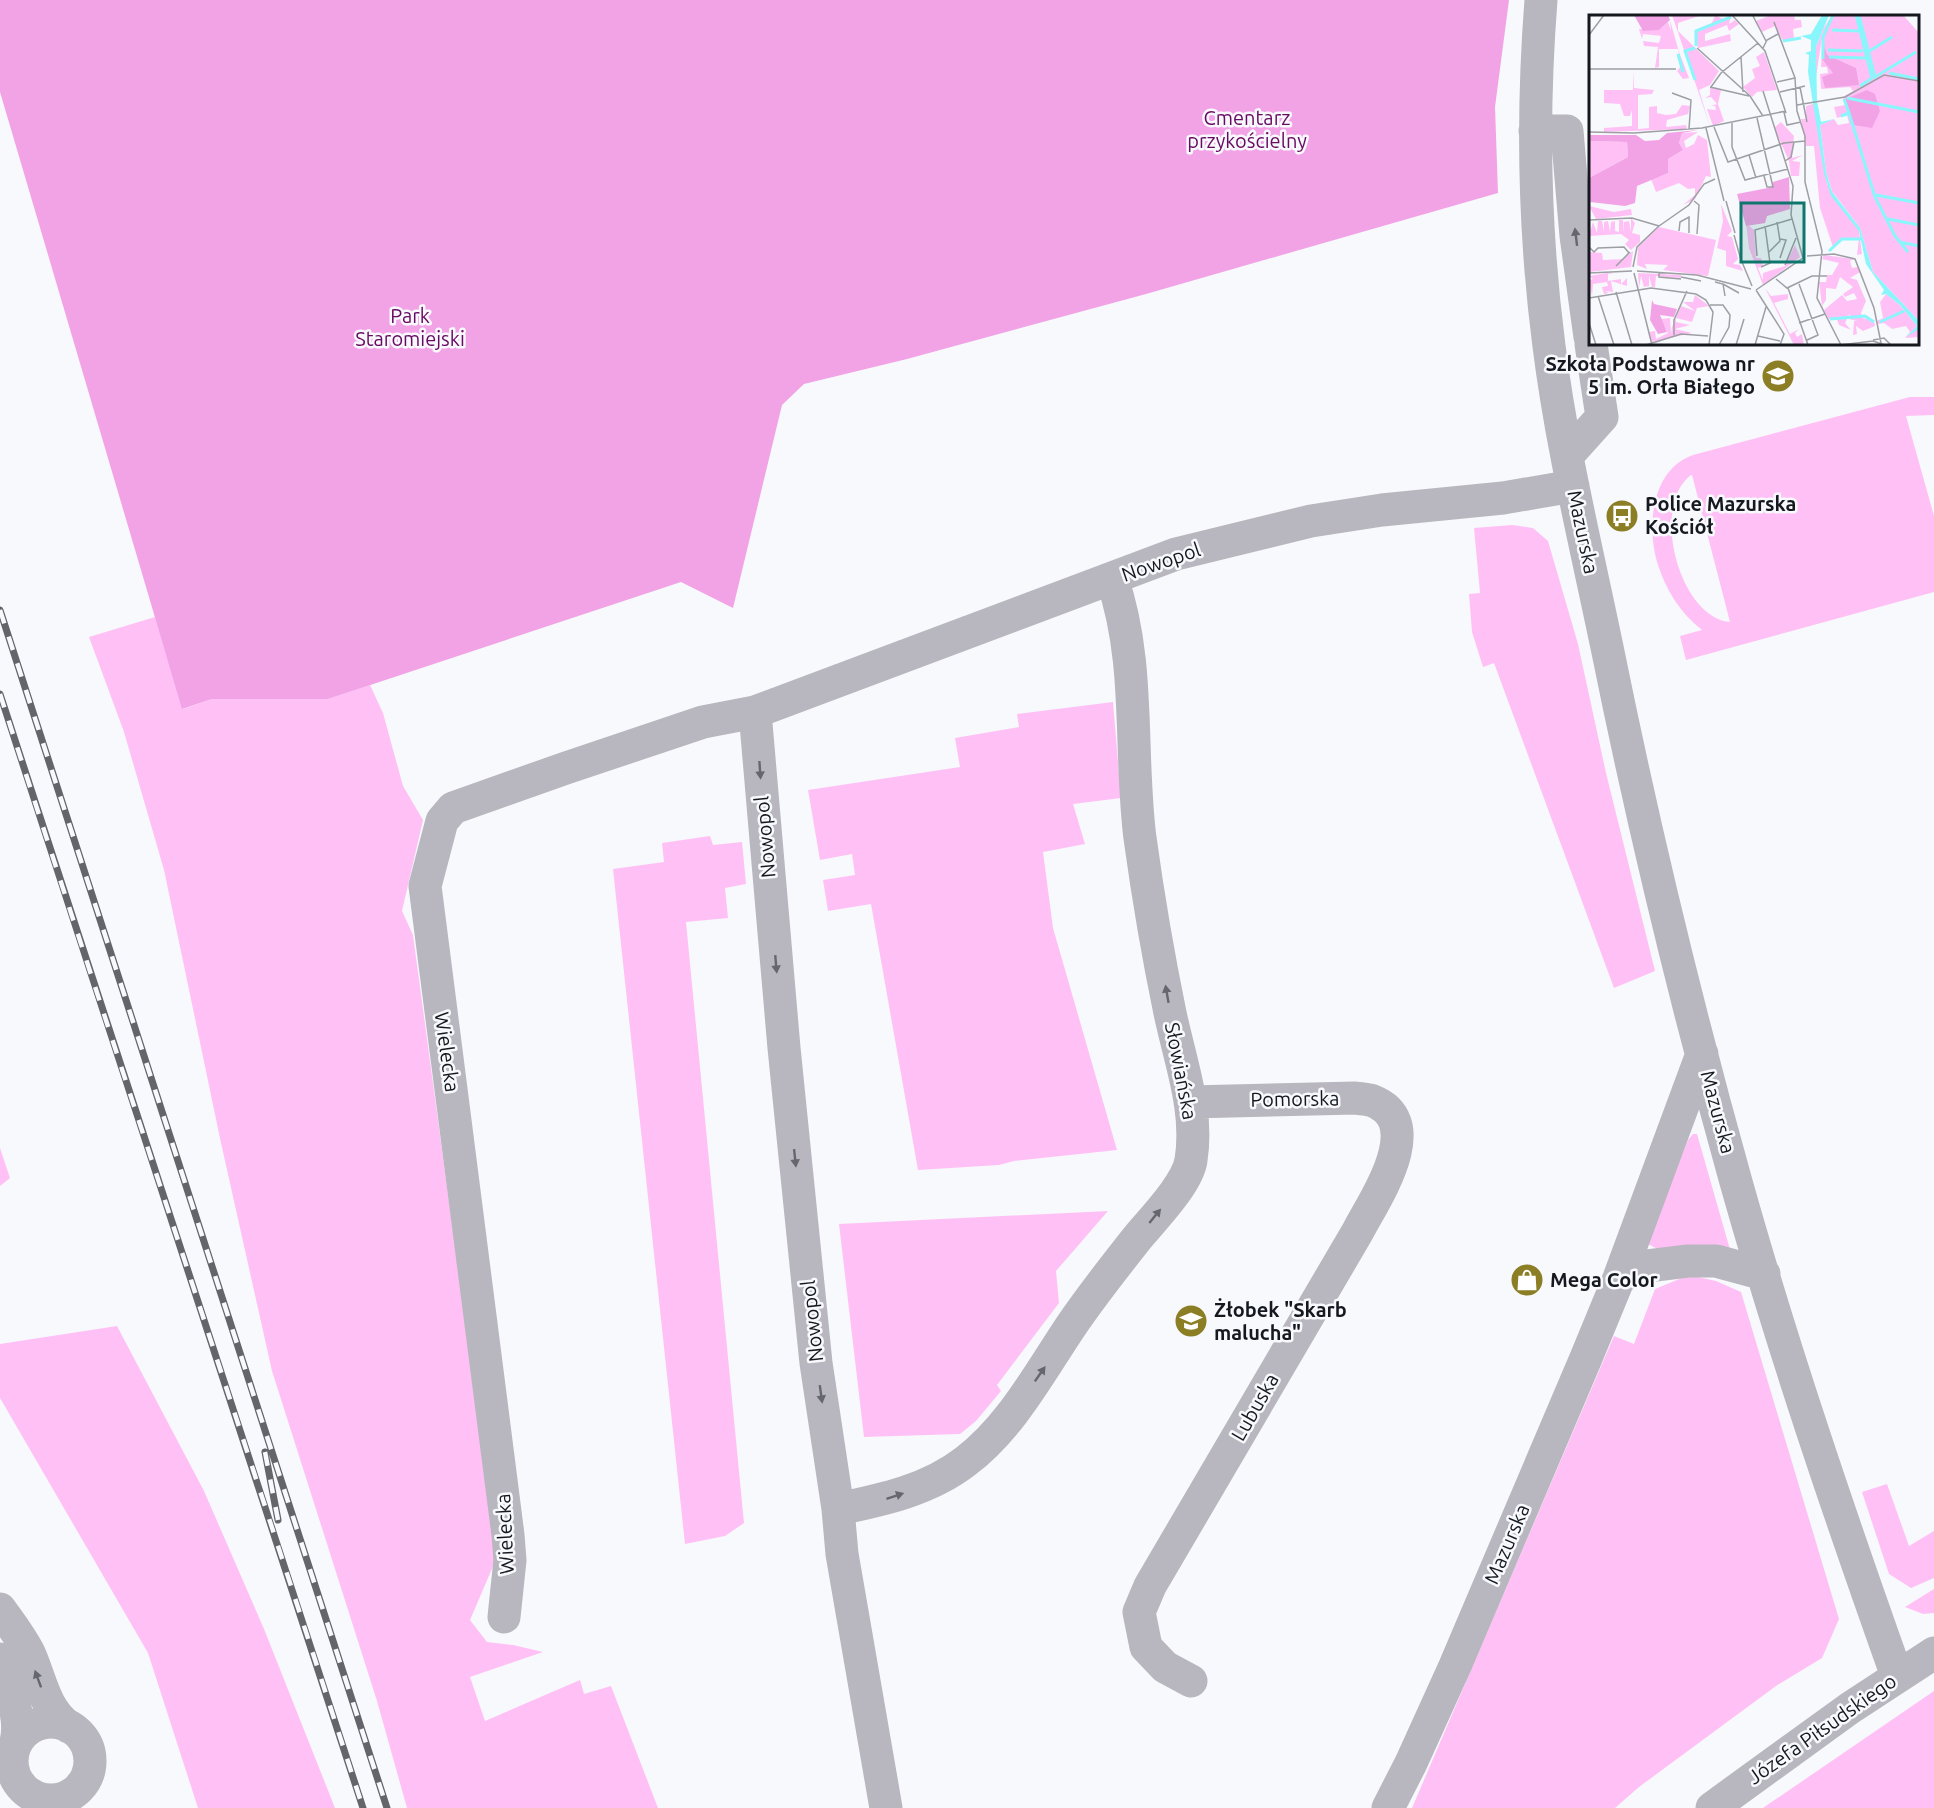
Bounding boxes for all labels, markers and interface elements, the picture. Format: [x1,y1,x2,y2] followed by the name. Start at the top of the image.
[1589,15,1919,345] inset map
[1187,106,1307,152] park label: Cmentarz przykościelny
[1572,228,1581,247] one-way arrow
[355,304,465,350] park label: Park Staromiejski
[1545,352,1756,398] place label: Szkoła Podstawowa nr 5 im. Orła Białego
[1760,358,1796,394] school or university icon: Szkoła Podstawowa nr 5 im. Orła Białego
[1563,488,1604,576] street label: Mazurska
[1645,492,1796,538] place label: Police Mazurska Kościół
[1604,498,1640,534] bus stop icon: Police Mazurska Kościół
[1118,537,1203,586] street label: Nowopol
[755,761,765,780] one-way arrow
[749,795,780,879] street label: Nowopol
[771,955,781,974] one-way arrow
[1162,984,1171,1003] one-way arrow
[430,1010,465,1094] street label: Wielecka
[1161,1020,1202,1122] street label: Słowiańska
[1696,1068,1741,1156] street label: Mazurska
[1250,1086,1340,1111] street label: Pomorska
[791,1149,800,1168] one-way arrow
[1148,1209,1161,1224] one-way arrow
[1509,1262,1545,1298] shop icon: Mega Color
[1550,1268,1658,1291] place label: Mega Color
[796,1279,827,1363] street label: Nowopol
[1214,1298,1347,1344] place label: Żłobek "Skarb malucha"
[1173,1303,1209,1339] school or university icon: Żłobek "Skarb malucha"
[1034,1366,1046,1382] one-way arrow
[1226,1369,1283,1444] street label: Lubuska
[816,1385,825,1404] one-way arrow
[886,1491,904,1501] one-way arrow
[491,1493,518,1575] street label: Wielecka
[1479,1500,1534,1587] street label: Mazurska
[33,1669,43,1687] one-way arrow
[1743,1669,1900,1788] street label: Józefa Piłsudskiego

